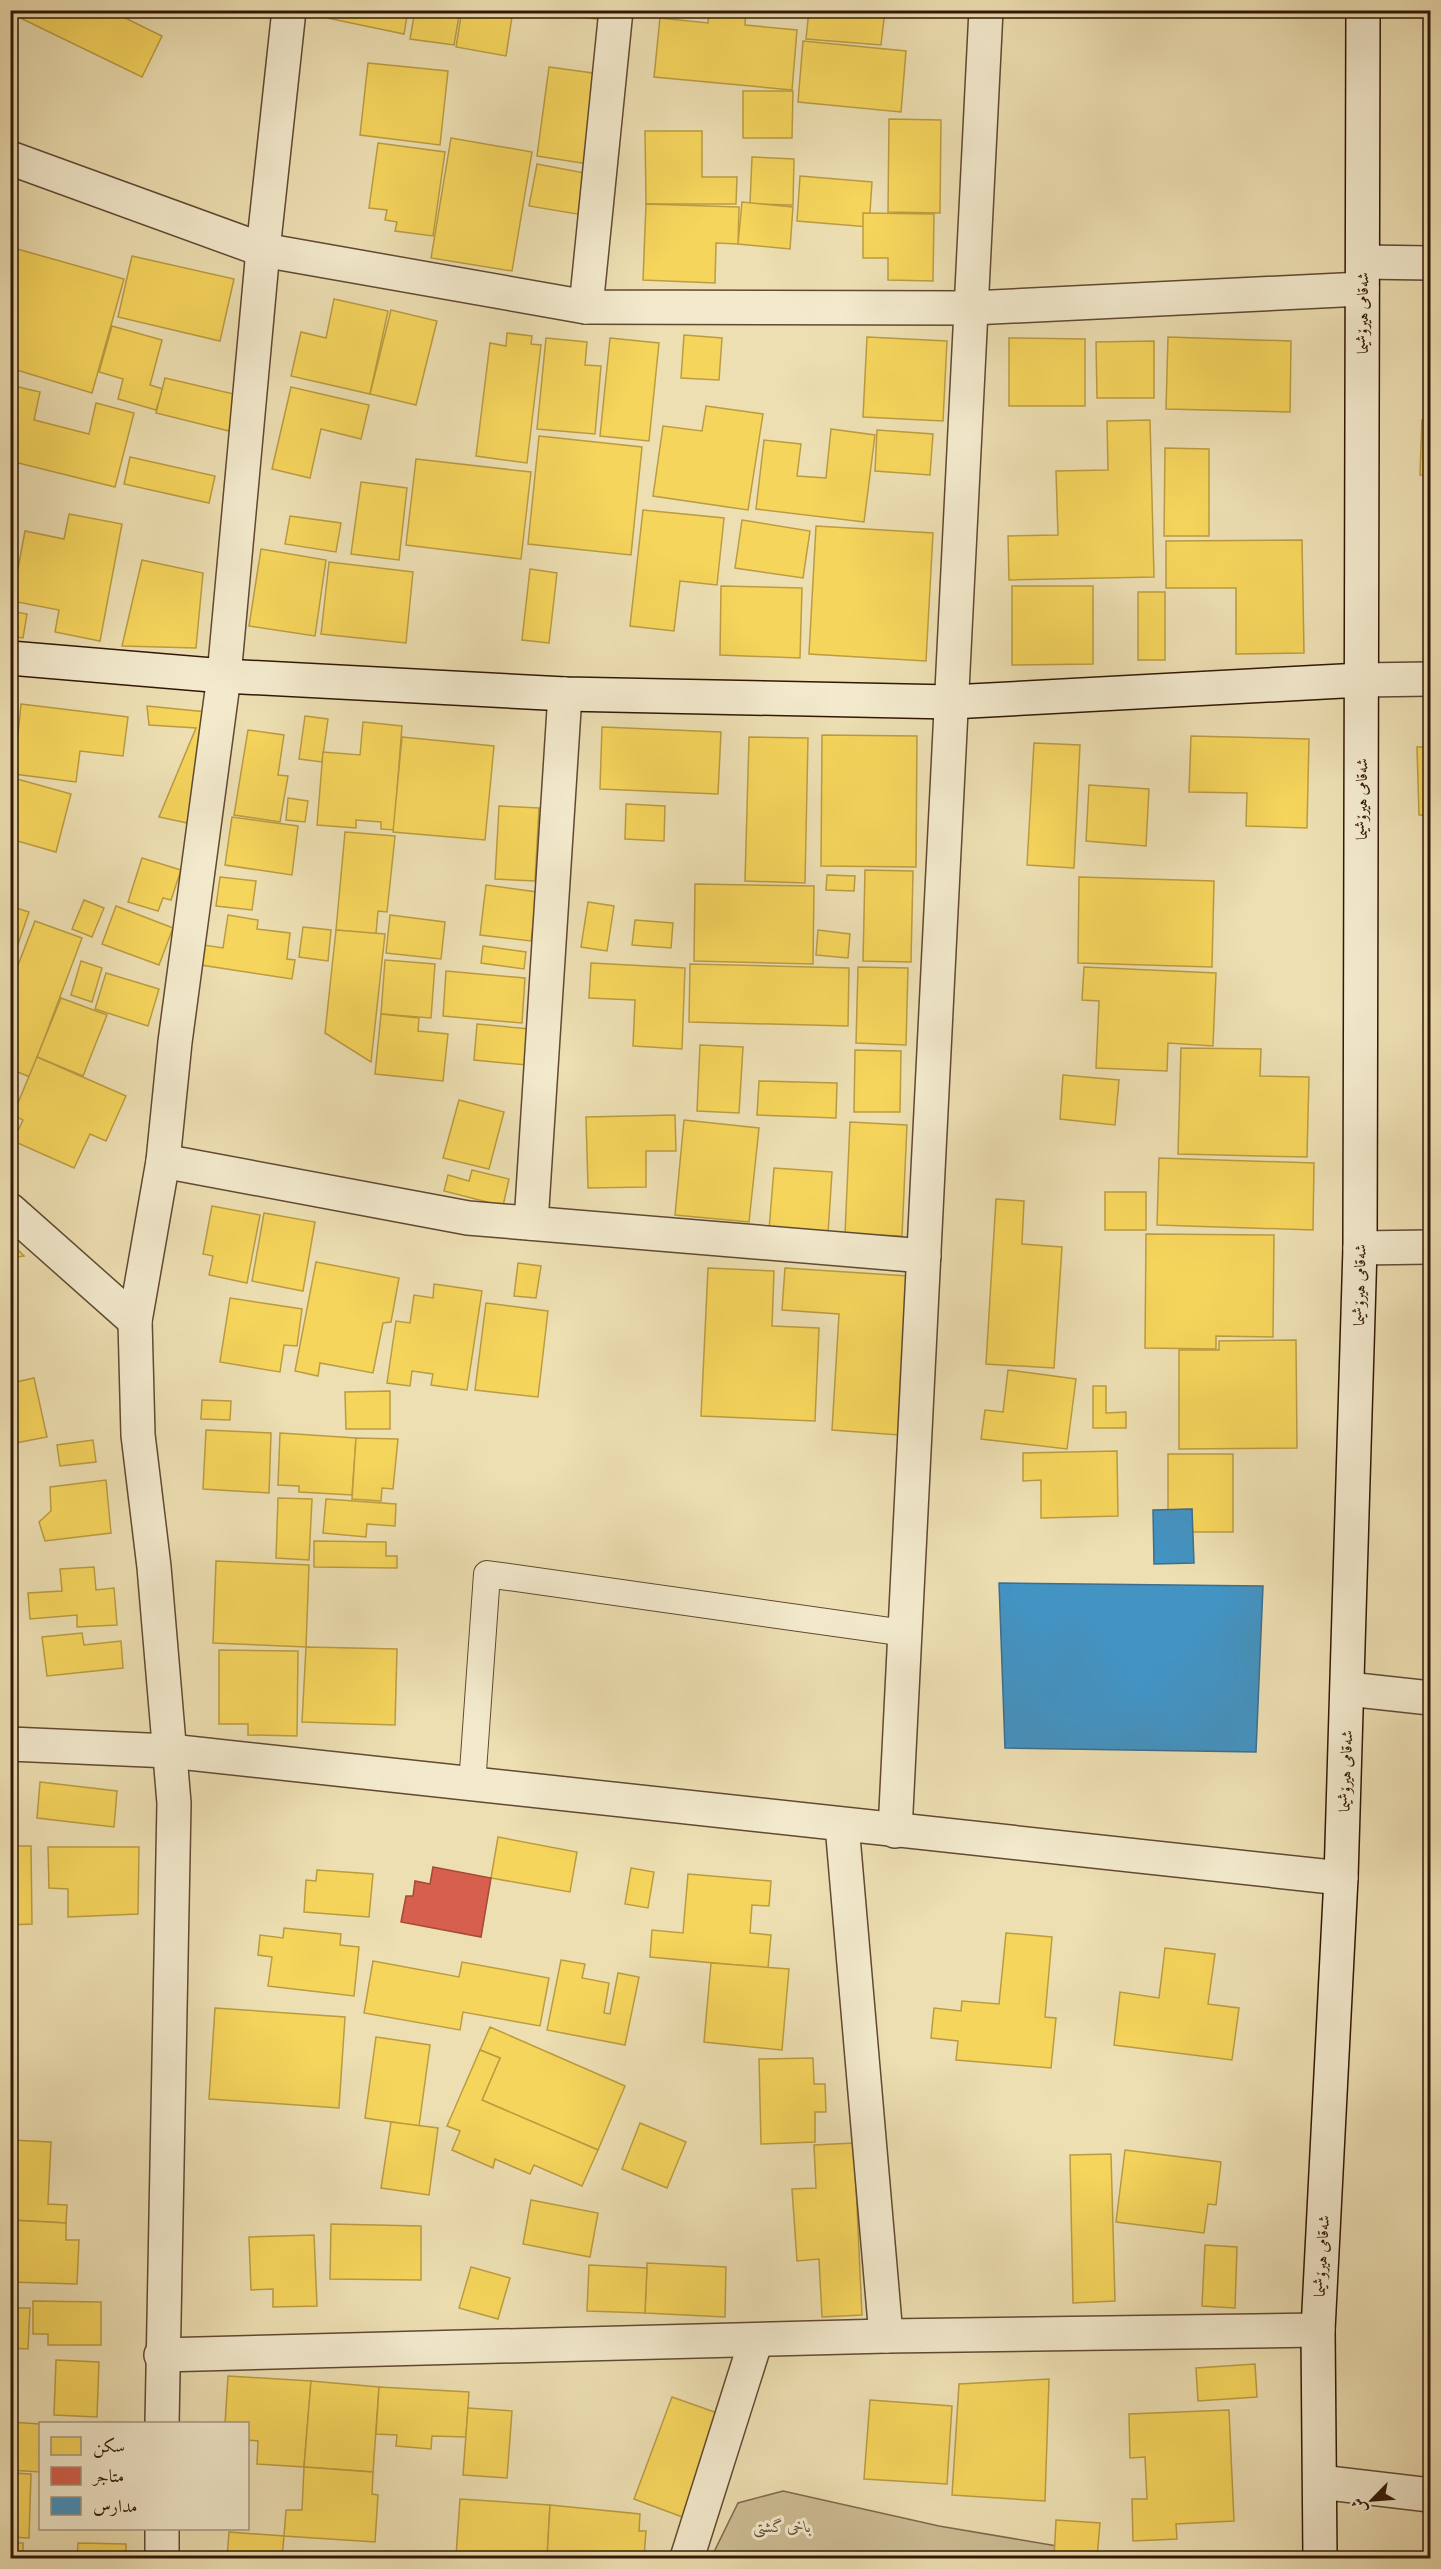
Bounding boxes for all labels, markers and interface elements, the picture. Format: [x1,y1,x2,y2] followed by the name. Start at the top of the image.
[1352,272,1374,354] street label: شەقامی هیرۆشیما
[1351,758,1373,840] street label: شەقامی هیرۆشیما
[1348,1244,1372,1326] street label: شەقامی هیرۆشیما
[1334,1730,1358,1812] street label: شەقامی هیرۆشیما
[1309,2215,1335,2298] street label: شەقامی هیرۆشیما
[39,2422,249,2530] legend
[93,2434,125,2458] text: سكن
[91,2464,124,2488] text: متاجر
[1342,2470,1402,2530] north arrow
[93,2494,137,2518] text: مدارس
[1346,2494,1373,2518] text: ش
[753,2516,811,2538] park label: باخی گشتی

